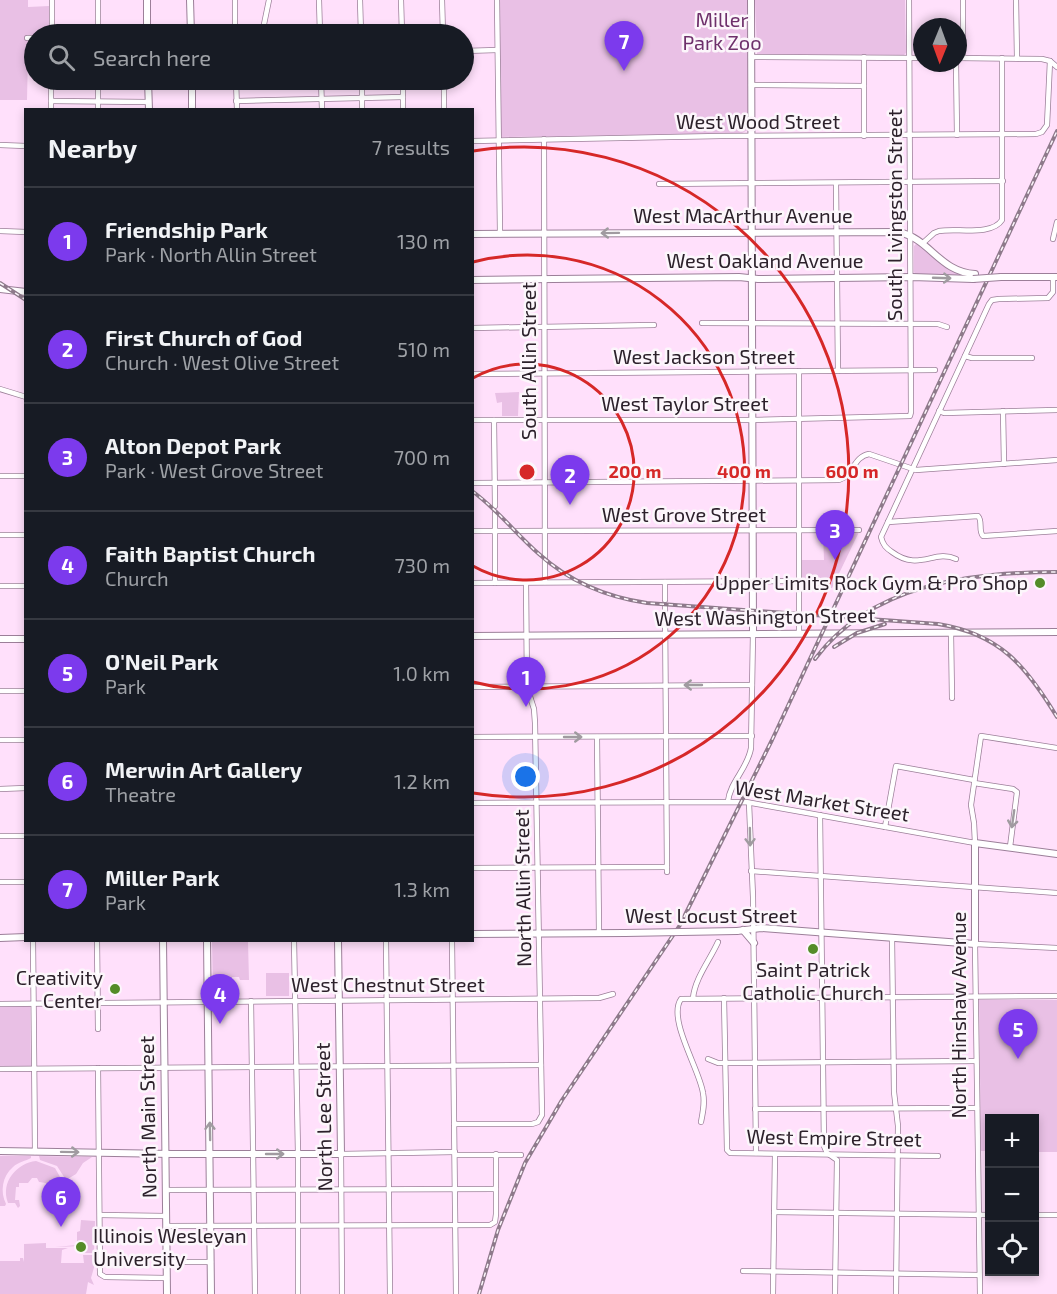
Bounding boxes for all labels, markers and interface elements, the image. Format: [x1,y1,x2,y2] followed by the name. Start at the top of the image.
[682,7,762,54] park label: Miller Park Zoo
[913,18,967,72] north arrow
[604,22,644,71] pin: 7
[24,24,474,90] search box
[45,41,78,74] icon: search
[93,44,211,70] text: Search here
[676,109,840,133] street label: West Wood Street
[882,109,906,321] street label: South Livingston Street
[48,132,137,163] text: Nearby
[372,135,450,159] text: 7 results
[633,203,853,227] street label: West MacArthur Avenue
[105,216,268,242] text: Friendship Park
[600,227,620,239] one-way arrow
[63,229,72,253] text: 1
[397,229,450,253] text: 130 m
[105,242,317,266] text: Park · North Allin Street
[666,248,864,272] street label: West Oakland Avenue
[932,273,952,284] one-way arrow
[516,282,540,440] street label: South Allin Street
[105,324,302,350] text: First Church of God
[62,337,73,361] text: 2
[397,337,450,361] text: 510 m
[613,344,795,368] street label: West Jackson Street
[105,350,339,374] text: Church · West Olive Street
[601,391,769,415] street label: West Taylor Street
[105,432,281,458] text: Alton Depot Park
[62,445,73,469] text: 3
[394,445,450,469] text: 700 m
[550,456,590,505] pin: 2
[105,458,323,482] text: Park · West Grove Street
[609,460,661,482] text: 200 m
[717,460,771,482] text: 400 m
[825,460,879,482] text: 600 m
[517,462,537,482] centre of rings
[602,502,767,526] street label: West Grove Street
[816,510,854,560] pin: 3
[105,540,316,566] text: Faith Baptist Church
[61,553,74,577] text: 4
[395,553,450,577] text: 730 m
[105,566,169,590] text: Church
[715,570,1028,594] place label: Upper Limits Rock Gym & Pro Shop
[1033,576,1047,590] marker: Upper Limits Rock Gym & Pro Shop
[654,602,876,630] street label: West Washington Street
[105,648,218,674] text: O'Neil Park
[506,658,546,707] pin: 1
[62,661,73,685] text: 5
[393,661,450,685] text: 1.0 km
[105,674,146,698] text: Park
[684,679,704,691] one-way arrow
[562,731,582,743] one-way arrow
[105,756,302,782] text: Merwin Art Gallery
[511,762,540,791] your location
[62,769,73,793] text: 6
[394,769,450,793] text: 1.2 km
[733,774,912,826] street label: West Market Street
[105,782,176,806] text: Theatre
[509,809,535,967] street label: North Allin Street
[1008,809,1019,829] one-way arrow
[744,826,756,846] one-way arrow
[105,864,220,890] text: Miller Park
[62,877,73,901] text: 7
[394,877,450,901] text: 1.3 km
[105,890,146,914] text: Park
[625,903,797,927] street label: West Locust Street
[946,912,970,1118] street label: North Hinshaw Avenue
[806,942,820,956] marker: Saint Patrick Catholic Church
[742,957,884,1004] place label: Saint Patrick Catholic Church
[16,965,103,1012] place label: Creativity Center
[291,972,485,996] street label: West Chestnut Street
[200,974,240,1024] pin: 4
[108,982,122,996] marker: Creativity Center
[998,1010,1038,1059] pin: 5
[134,1035,160,1198] street label: North Main Street
[310,1042,336,1192] street label: North Lee Street
[985,1114,1039,1276] map controls
[985,1114,1039,1168] button: +
[204,1121,216,1141] one-way arrow
[746,1123,922,1151] street label: West Empire Street
[60,1147,80,1158] one-way arrow
[265,1148,285,1160] one-way arrow
[985,1168,1039,1222] button: −
[42,1178,80,1227] pin: 6
[985,1222,1039,1276] button: locate
[93,1223,247,1270] place label: Illinois Wesleyan University
[74,1240,88,1254] marker: Illinois Wesleyan University

